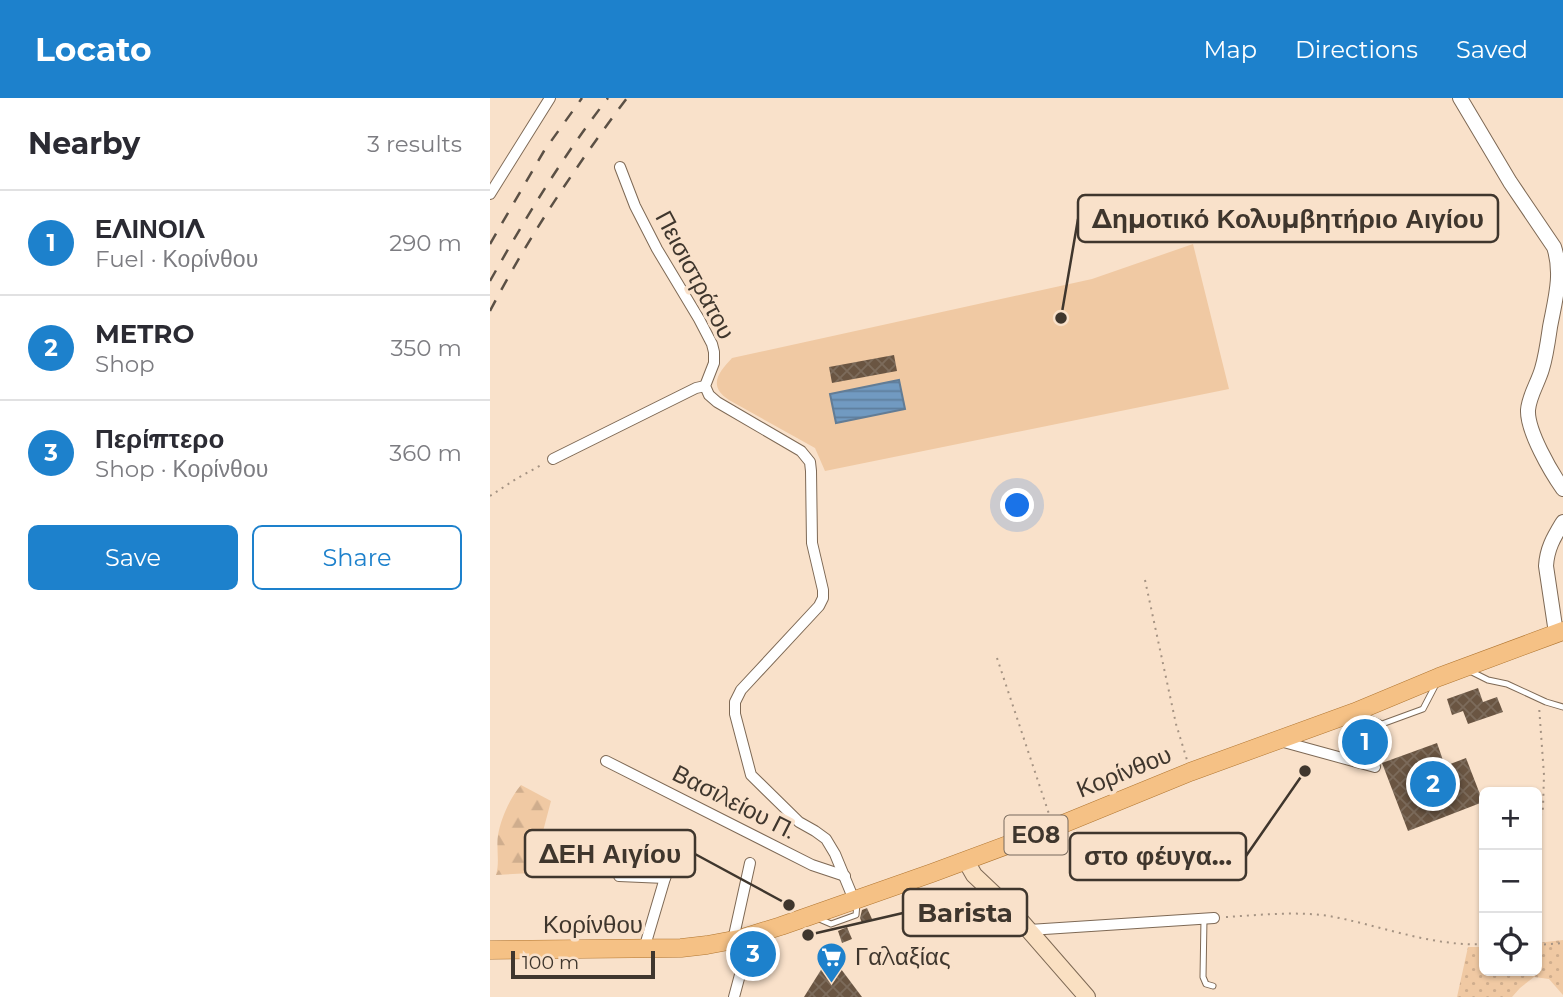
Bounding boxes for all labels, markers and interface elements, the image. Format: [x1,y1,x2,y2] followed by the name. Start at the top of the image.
[35,29,152,69] text: Locato
[1204,35,1257,64] text: Map
[1295,35,1418,64] text: Directions
[1456,35,1528,64] text: Saved
[28,125,140,162] text: Nearby
[367,130,462,158] text: 3 results
[1078,195,1498,242] callout: Δημοτικό Κολυμβητήριο Αιγίου
[1091,203,1484,235] text: Δημοτικό Κολυμβητήριο Αιγίου
[650,206,741,344] street label: Πεισιστράτου
[95,213,205,245] text: ΕΛΙΝΟΙΛ
[46,229,56,257] text: 1
[389,229,462,257] text: 290 m
[95,245,258,273] text: Fuel · Κορίνθου
[95,318,194,350] text: METRO
[44,334,58,362] text: 2
[391,334,462,362] text: 350 m
[95,350,155,378] text: Shop
[95,423,224,455] text: Περίπτερο
[44,439,58,467] text: 3
[389,439,462,467] text: 360 m
[95,455,268,483] text: Shop · Κορίνθου
[1000,488,1034,522] your location
[28,525,238,590] button: Save
[252,525,462,590] button: Share
[1342,716,1388,768] pin: 1
[1072,739,1176,804] street label: Κορίνθου
[668,758,801,845] street label: Βασιλείου Π.
[1410,758,1456,810] pin: 2
[1479,787,1542,976] map controls
[1479,787,1542,850] button: +
[1004,816,1068,855] road number: ΕΟ8
[525,830,695,877] callout: ΔΕΗ Αιγίου
[1070,833,1246,880] callout: στο φέυγα...
[538,838,681,870] text: ΔΕΗ Αιγίου
[1084,840,1232,872] text: στο φέυγα...
[1479,850,1542,913] button: −
[903,889,1027,936] callout: Barista
[917,897,1013,929] text: Barista
[543,910,643,939] street label: Κορίνθου
[1479,913,1542,976] button: locate
[730,928,776,980] pin: 3
[815,940,849,984] supermarket icon: Γαλαξίας
[855,942,951,971] place label: Γαλαξίας
[511,948,654,980] scale bar
[522,951,579,974] text: 100 m

